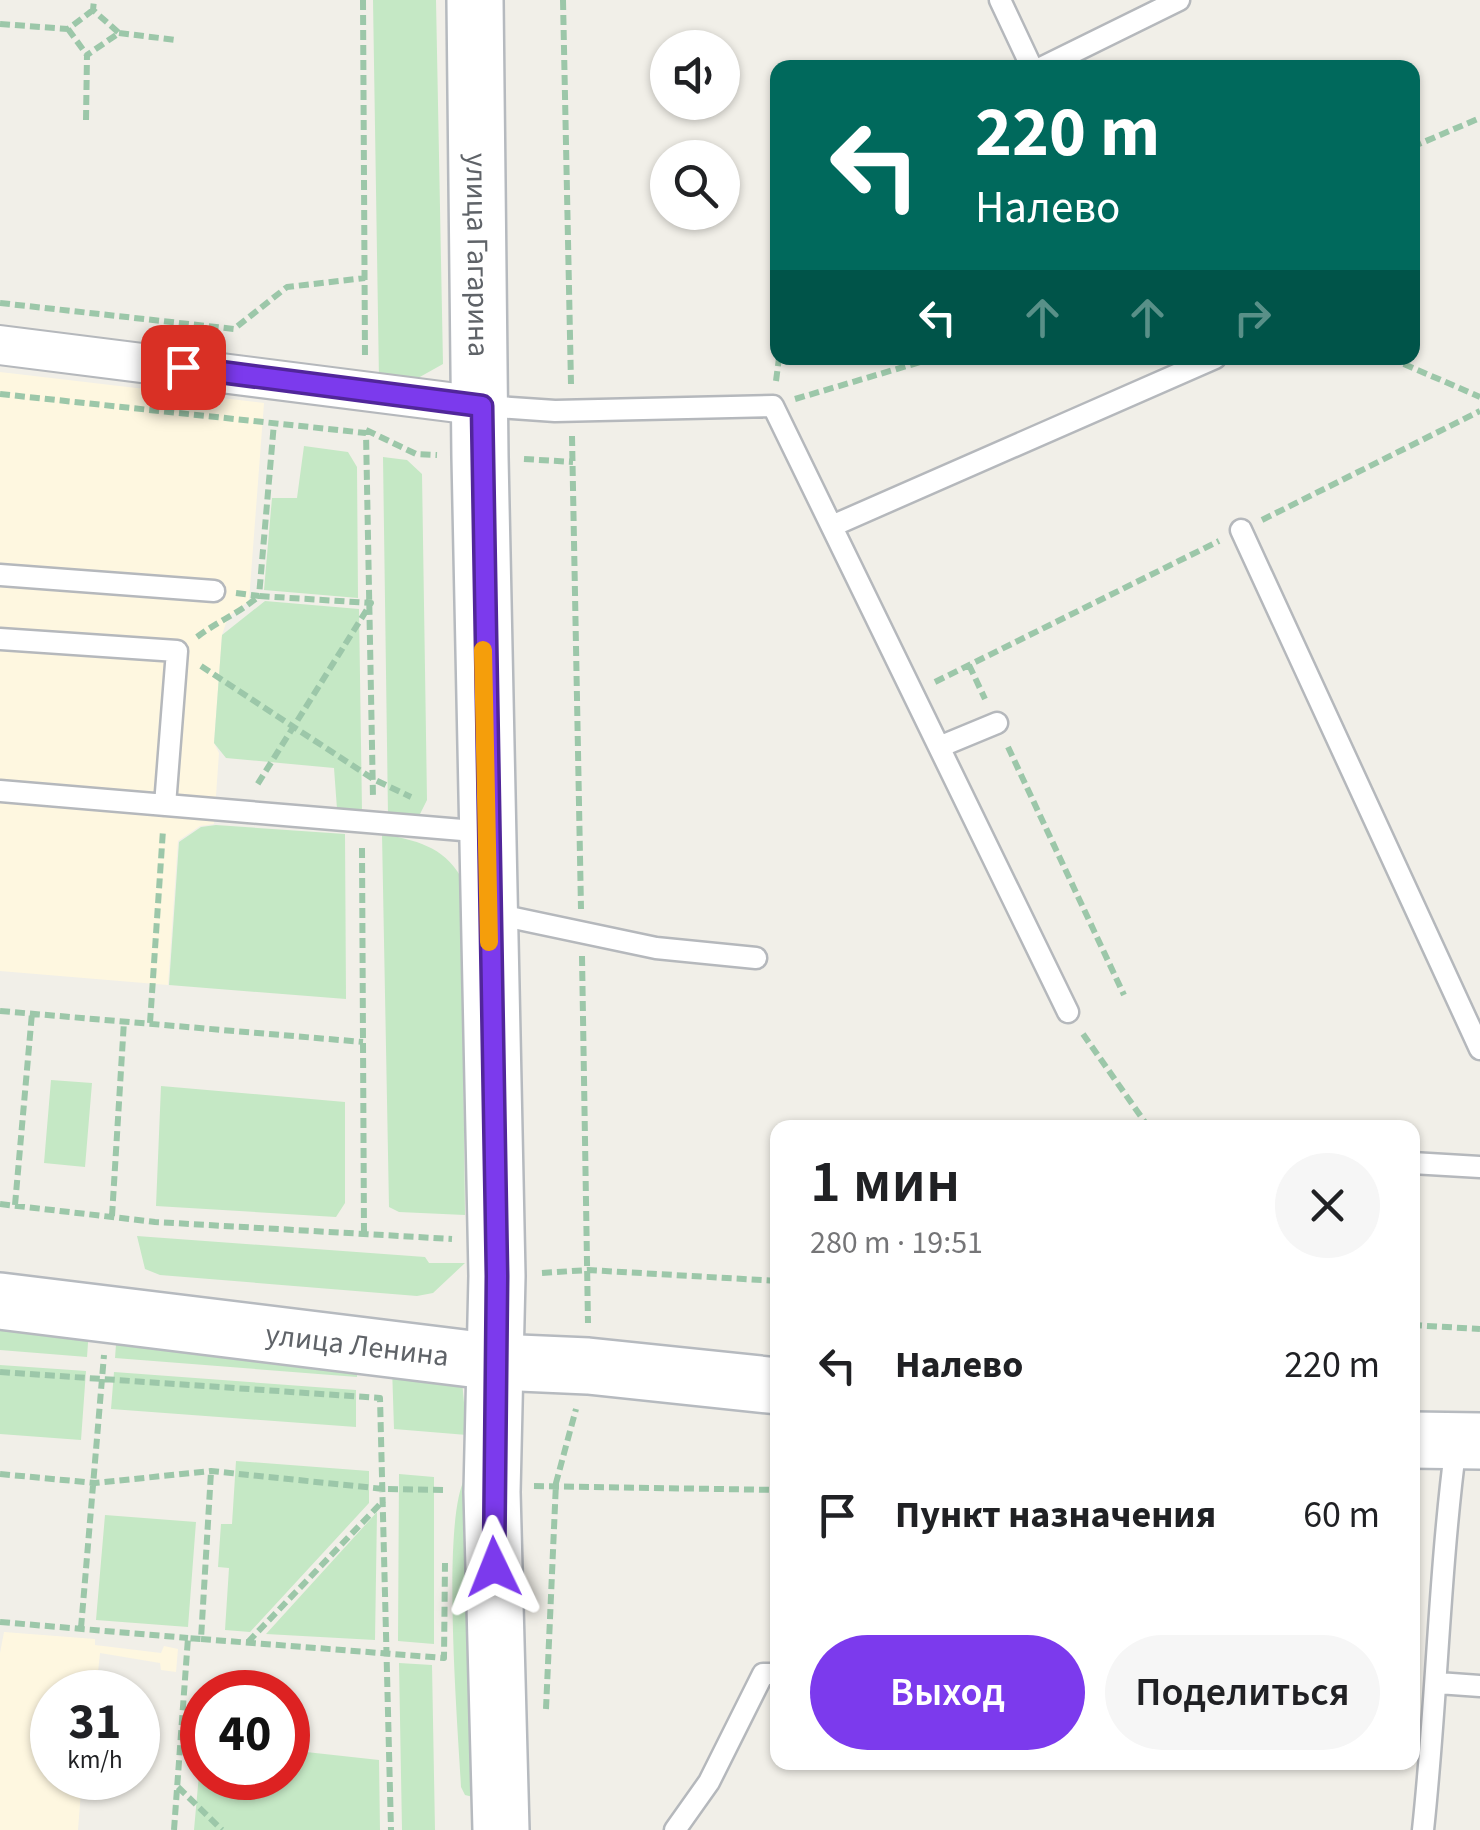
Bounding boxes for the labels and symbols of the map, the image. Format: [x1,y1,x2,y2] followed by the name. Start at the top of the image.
[455,153,500,357] street label: улица Гагарина
[141,325,226,410] pin
[263,1312,451,1378] street label: улица Ленина
[442,1515,546,1619] position arrow
[180,1670,310,1800] speed limit sign: 40

